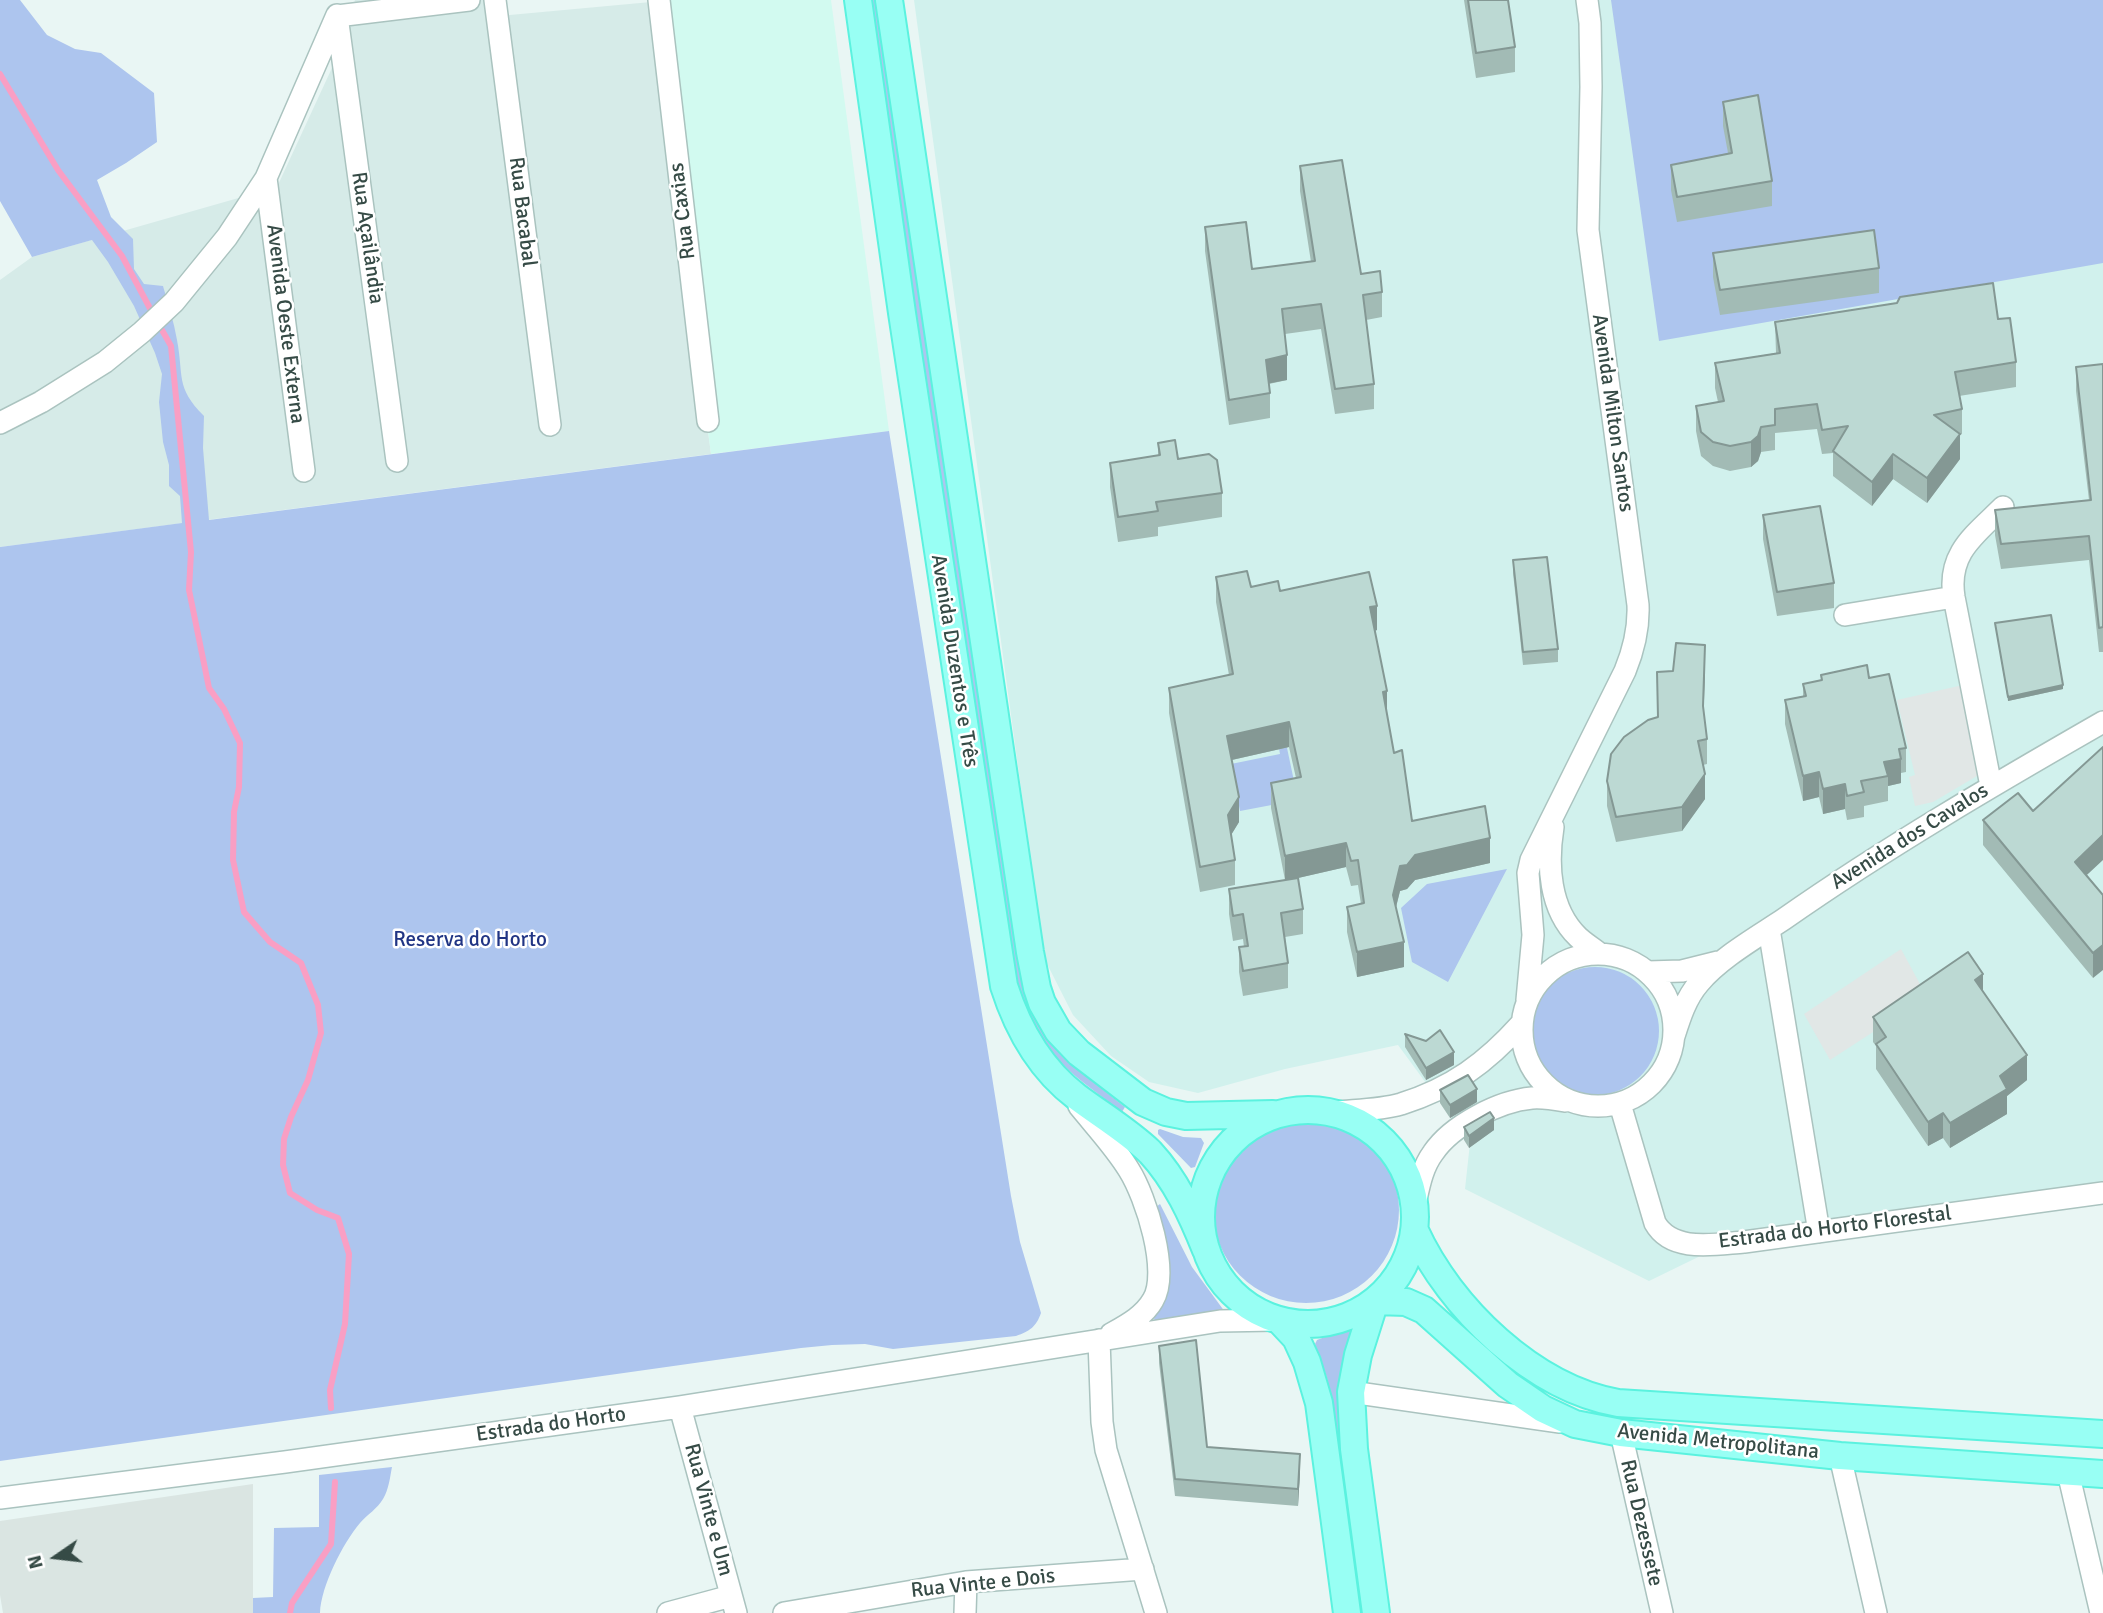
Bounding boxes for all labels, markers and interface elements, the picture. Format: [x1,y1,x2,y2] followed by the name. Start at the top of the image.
[503,156,541,268] street label: Rua Bacabal
[665,161,701,261] street label: Rua Caxias
[345,170,389,306] street label: Rua Açailândia
[260,223,310,425] street label: Avenida Oeste Externa
[1586,312,1638,514] street label: Avenida Milton Santos
[925,553,983,769] street label: Avenida Duzentos e Três
[1827,778,1993,896] street label: Avenida dos Cavalos
[393,927,547,953] park label: Reserva do Horto
[1717,1201,1953,1255] street label: Estrada do Horto Florestal
[475,1402,627,1448] street label: Estrada do Horto
[1616,1419,1820,1465] street label: Avenida Metropolitana
[678,1441,738,1579] street label: Rua Vinte e Um
[1614,1457,1668,1589] street label: Rua Dezessete
[21,1522,91,1592] north arrow
[22,1553,49,1571] text: N
[910,1564,1056,1604] street label: Rua Vinte e Dois

